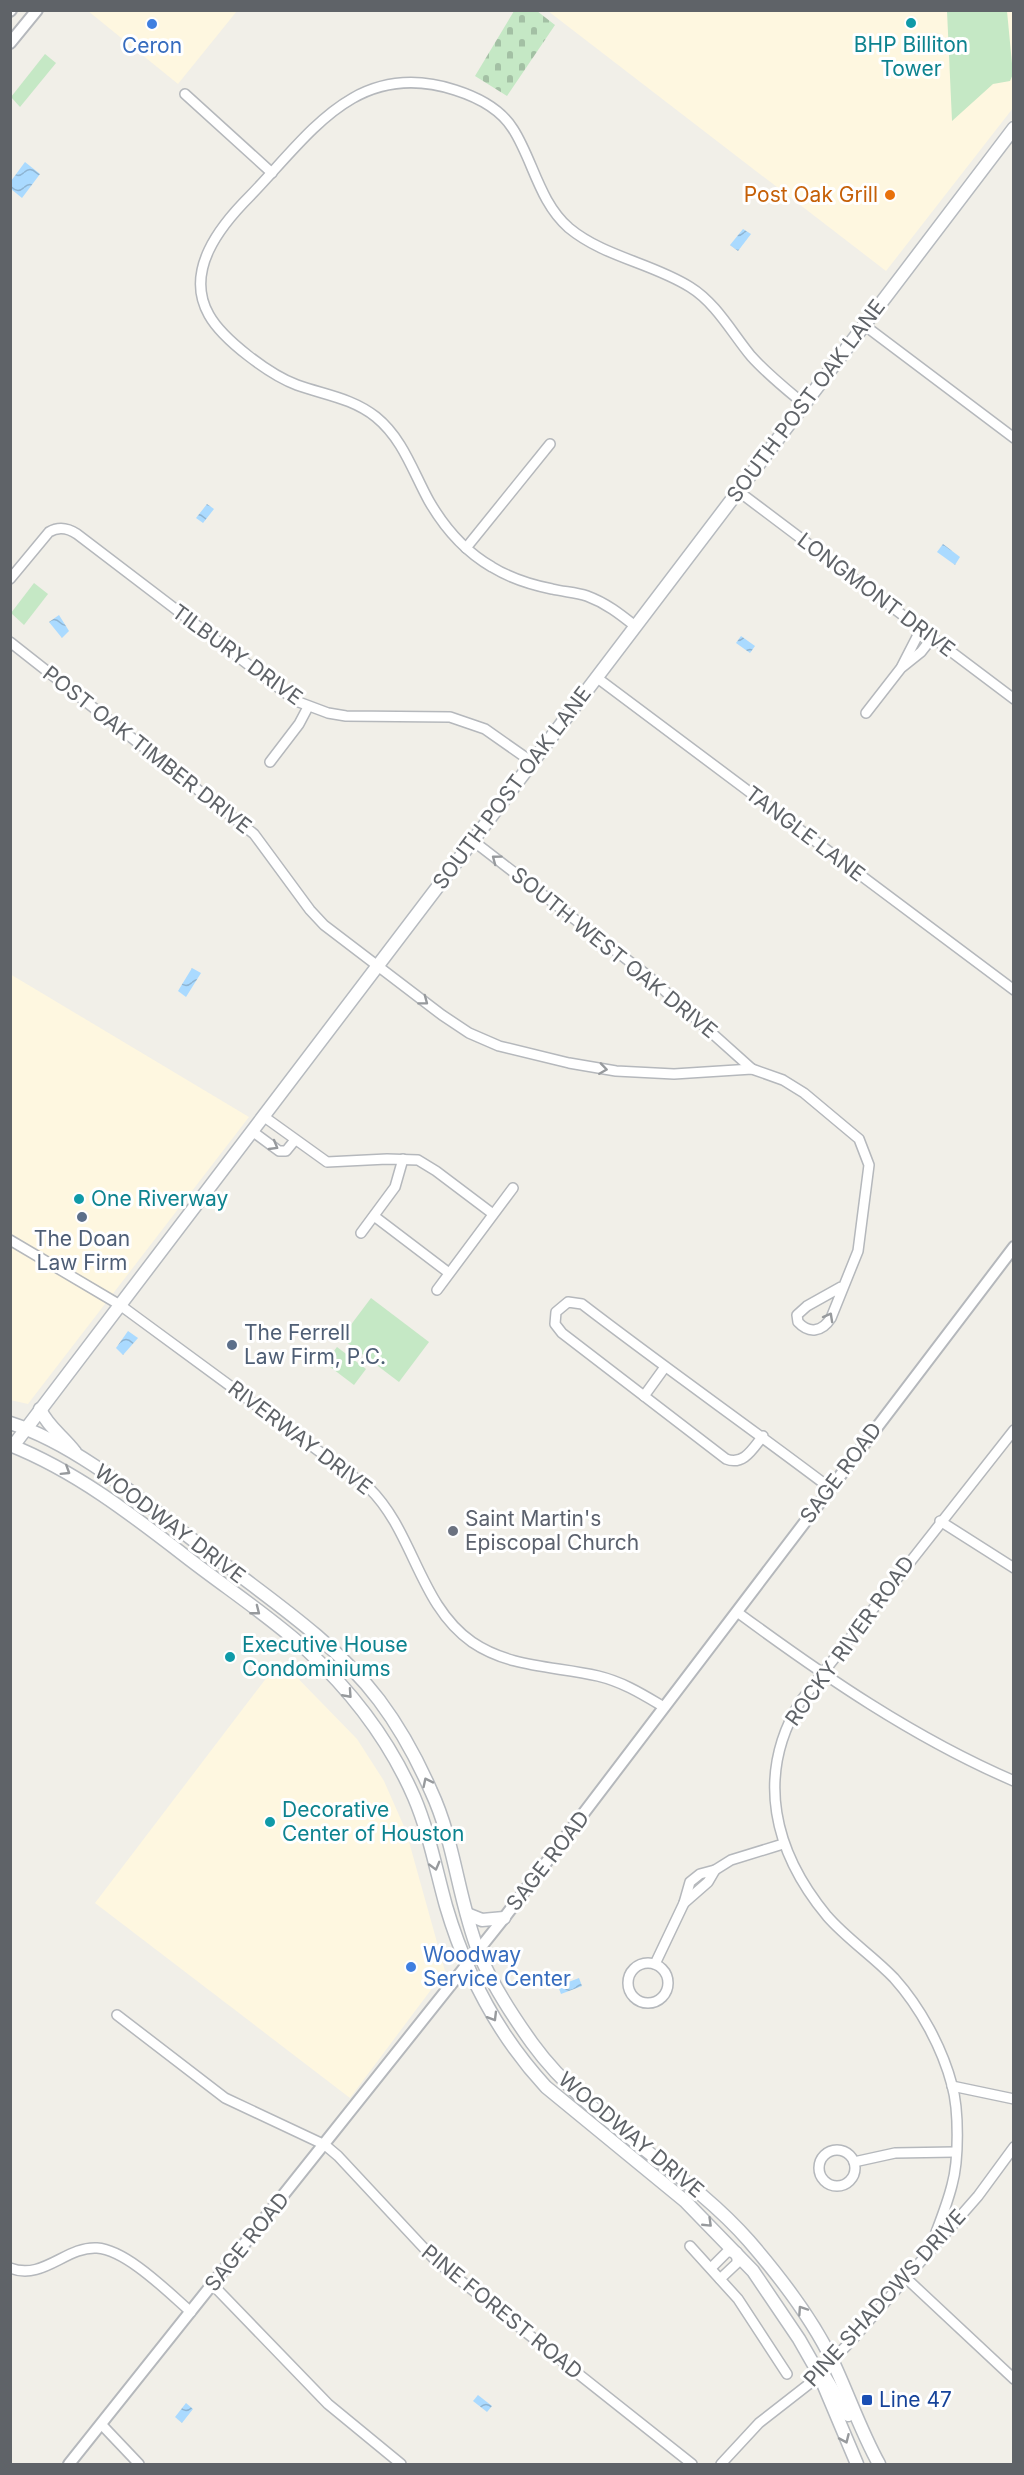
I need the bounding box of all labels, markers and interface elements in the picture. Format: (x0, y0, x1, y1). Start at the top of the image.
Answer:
marker: BHP Billiton Tower (904, 16, 918, 30)
marker: Ceron (145, 17, 159, 31)
place label: BHP Billiton Tower (854, 32, 968, 81)
place label: Ceron (122, 33, 182, 58)
place label: Post Oak Grill (744, 182, 878, 207)
marker: Post Oak Grill (883, 188, 897, 202)
street label: SOUTH POST OAK LANE (721, 294, 890, 507)
street label: LONGMONT DRIVE (793, 527, 960, 662)
street label: TILBURY DRIVE (167, 599, 307, 710)
street label: POST OAK TIMBER DRIVE (38, 660, 257, 839)
street label: SOUTH POST OAK LANE (427, 681, 596, 894)
street label: TANGLE LANE (741, 781, 870, 887)
one-way arrow (492, 855, 503, 866)
street label: SOUTH WEST OAK DRIVE (506, 862, 722, 1043)
one-way arrow (417, 994, 428, 1005)
one-way arrow (599, 1063, 608, 1075)
one-way arrow (268, 1139, 279, 1150)
place label: One Riverway (91, 1186, 229, 1211)
marker: One Riverway (72, 1192, 86, 1206)
marker: The Doan Law Firm (75, 1210, 89, 1224)
place label: The Doan Law Firm (34, 1226, 130, 1275)
one-way arrow (822, 1313, 833, 1323)
place label: The Ferrell Law Firm, P.C. (244, 1320, 386, 1369)
marker: The Ferrell Law Firm, P.C. (225, 1338, 239, 1352)
street label: RIVERWAY DRIVE (223, 1375, 377, 1500)
street label: SAGE ROAD (795, 1417, 887, 1528)
street label: WOODWAY DRIVE (90, 1459, 250, 1588)
one-way arrow (60, 1463, 70, 1475)
place label: Saint Martin's Episcopal Church (465, 1506, 639, 1555)
marker: Saint Martin's Episcopal Church (446, 1524, 460, 1538)
street label: ROCKY RIVER ROAD (780, 1551, 919, 1730)
one-way arrow (250, 1604, 261, 1615)
place label: Executive House Condominiums (242, 1632, 408, 1681)
marker: Executive House Condominiums (223, 1650, 237, 1664)
one-way arrow (341, 1688, 352, 1698)
one-way arrow (422, 1777, 434, 1788)
place label: Decorative Center of Houston (282, 1797, 464, 1846)
street label: SAGE ROAD (501, 1806, 594, 1916)
marker: Decorative Center of Houston (263, 1815, 277, 1829)
one-way arrow (428, 1861, 441, 1871)
place label: Woodway Service Center (423, 1942, 571, 1991)
marker: Woodway Service Center (404, 1960, 418, 1974)
one-way arrow (485, 2011, 497, 2021)
street label: WOODWAY DRIVE (554, 2067, 709, 2203)
street label: SAGE ROAD (199, 2187, 294, 2296)
street label: PINE SHADOWS DRIVE (798, 2204, 971, 2391)
one-way arrow (702, 2216, 712, 2227)
street label: PINE FOREST ROAD (417, 2239, 588, 2384)
one-way arrow (799, 2306, 810, 2317)
place label: Line 47 (879, 2387, 952, 2412)
marker: Line 47 (860, 2393, 874, 2407)
one-way arrow (838, 2433, 850, 2444)

